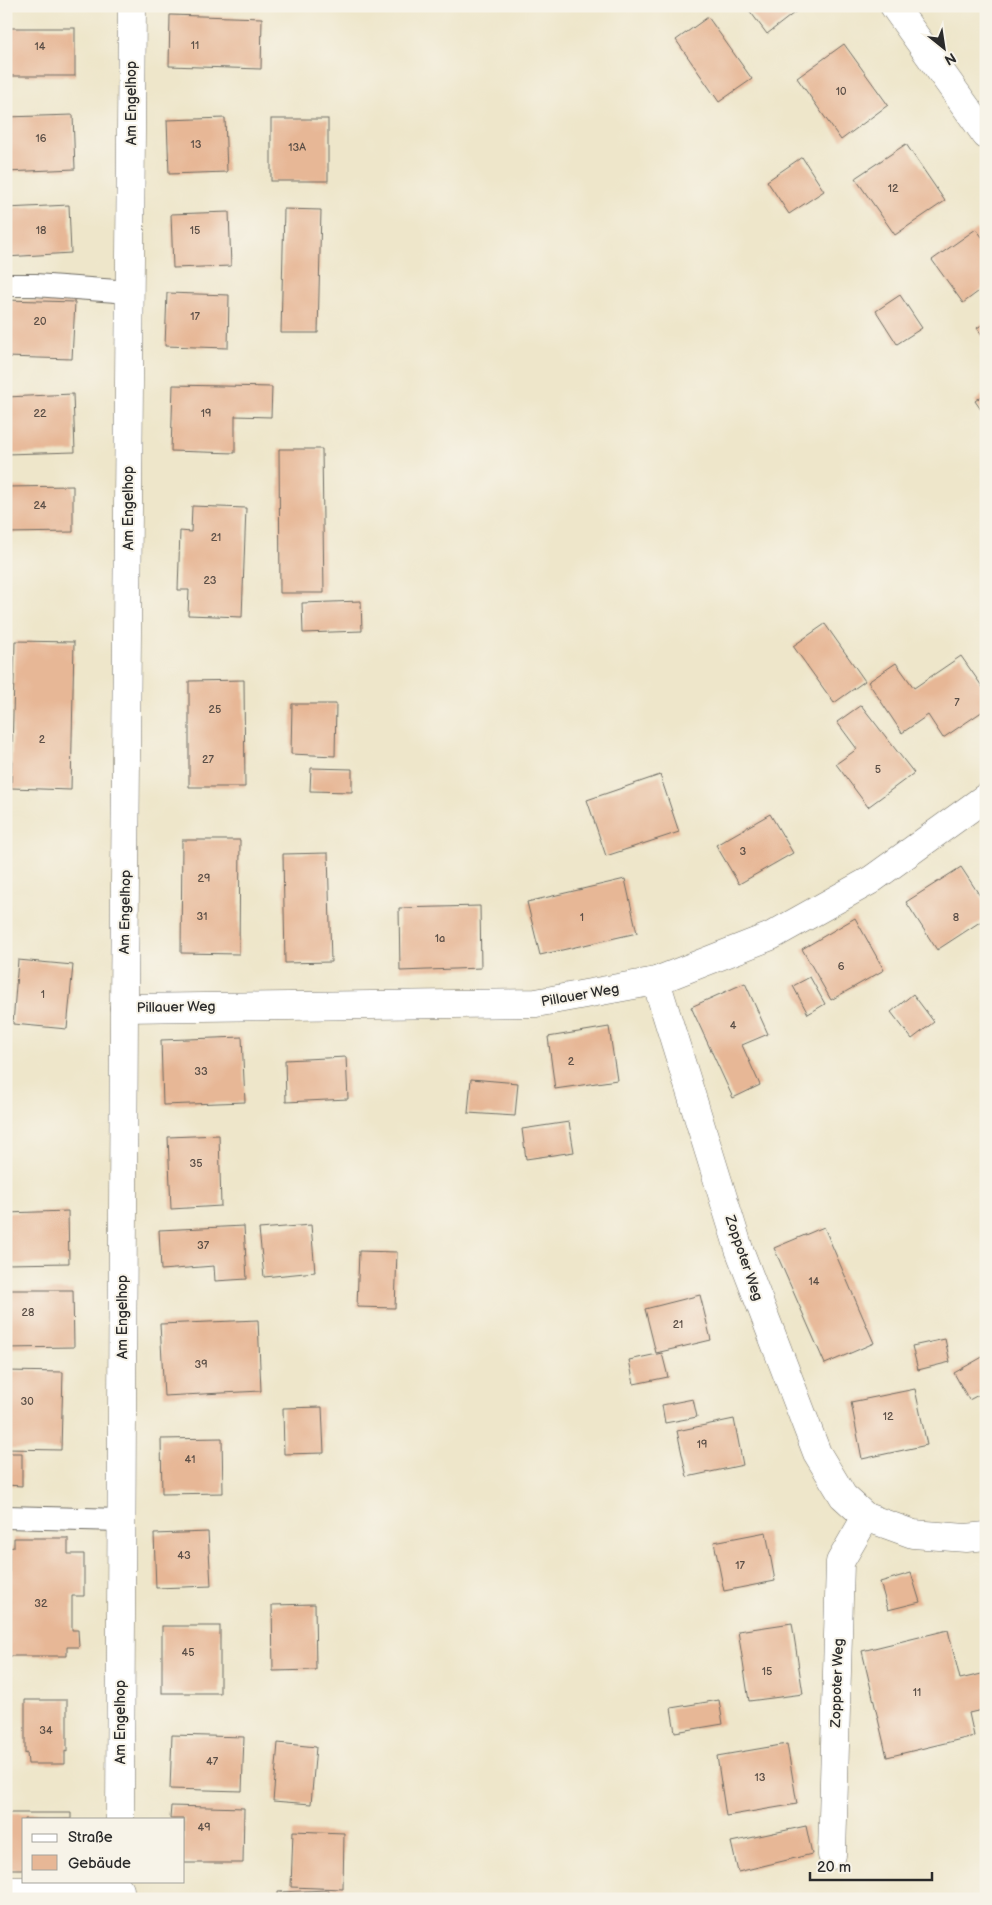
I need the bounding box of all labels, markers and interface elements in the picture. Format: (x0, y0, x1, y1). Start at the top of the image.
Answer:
north arrow (920, 22, 970, 72)
house number: 11 (191, 39, 199, 52)
house number: 14 (35, 40, 46, 53)
text: N (941, 49, 959, 69)
street label: Am Engelhop (123, 61, 140, 145)
house number: 10 (836, 85, 847, 98)
house number: 16 (36, 132, 47, 145)
house number: 13 (190, 138, 202, 151)
house number: 13A (288, 141, 306, 154)
house number: 12 (888, 182, 899, 195)
house number: 18 (36, 224, 46, 237)
house number: 15 (190, 224, 200, 237)
house number: 17 (190, 310, 200, 323)
house number: 20 (34, 315, 47, 328)
house number: 22 (34, 407, 47, 420)
house number: 19 (201, 407, 211, 420)
street label: Am Engelhop (120, 466, 137, 550)
house number: 24 (33, 499, 47, 512)
house number: 21 (211, 531, 221, 544)
house number: 23 (203, 574, 217, 587)
house number: 7 (954, 696, 960, 709)
house number: 25 (209, 703, 221, 716)
house number: 2 (39, 733, 46, 746)
house number: 27 (202, 753, 215, 766)
house number: 5 (875, 763, 881, 776)
house number: 3 (740, 845, 747, 858)
street label: Am Engelhop (116, 870, 134, 954)
house number: 29 (198, 872, 210, 885)
house number: 31 (196, 910, 208, 923)
house number: 1 (580, 911, 584, 924)
house number: 8 (953, 911, 959, 924)
house number: 1a (435, 932, 445, 945)
house number: 6 (838, 960, 845, 973)
street label: Pillauer Weg (540, 980, 620, 1010)
house number: 1 (41, 988, 45, 1001)
street label: Pillauer Weg (136, 998, 216, 1016)
house number: 4 (730, 1019, 737, 1032)
house number: 2 (568, 1055, 575, 1068)
house number: 33 (194, 1065, 208, 1078)
house number: 35 (189, 1157, 203, 1170)
street label: Zoppoter Weg (721, 1212, 767, 1303)
house number: 37 (197, 1239, 210, 1252)
street label: Am Engelhop (114, 1275, 131, 1359)
house number: 14 (809, 1275, 820, 1288)
house number: 28 (22, 1306, 34, 1319)
house number: 21 (673, 1318, 683, 1331)
house number: 39 (194, 1358, 208, 1371)
house number: 30 (20, 1395, 34, 1408)
house number: 12 (883, 1410, 894, 1423)
house number: 19 (697, 1438, 707, 1451)
house number: 41 (185, 1453, 195, 1466)
house number: 43 (177, 1549, 191, 1562)
house number: 17 (735, 1559, 745, 1572)
house number: 32 (34, 1597, 48, 1610)
street label: Zoppoter Weg (827, 1638, 847, 1729)
house number: 45 (181, 1646, 195, 1659)
house number: 15 (762, 1665, 772, 1678)
street label: Am Engelhop (112, 1680, 129, 1764)
house number: 11 (913, 1686, 921, 1699)
house number: 34 (39, 1724, 53, 1737)
house number: 47 (206, 1755, 219, 1768)
house number: 13 (754, 1771, 766, 1784)
legend (22, 1818, 185, 1882)
house number: 49 (197, 1821, 211, 1834)
text: Straße (68, 1828, 113, 1847)
scale bar (810, 1850, 932, 1882)
text: Gebäude (68, 1854, 131, 1873)
text: 20 m (817, 1858, 851, 1877)

